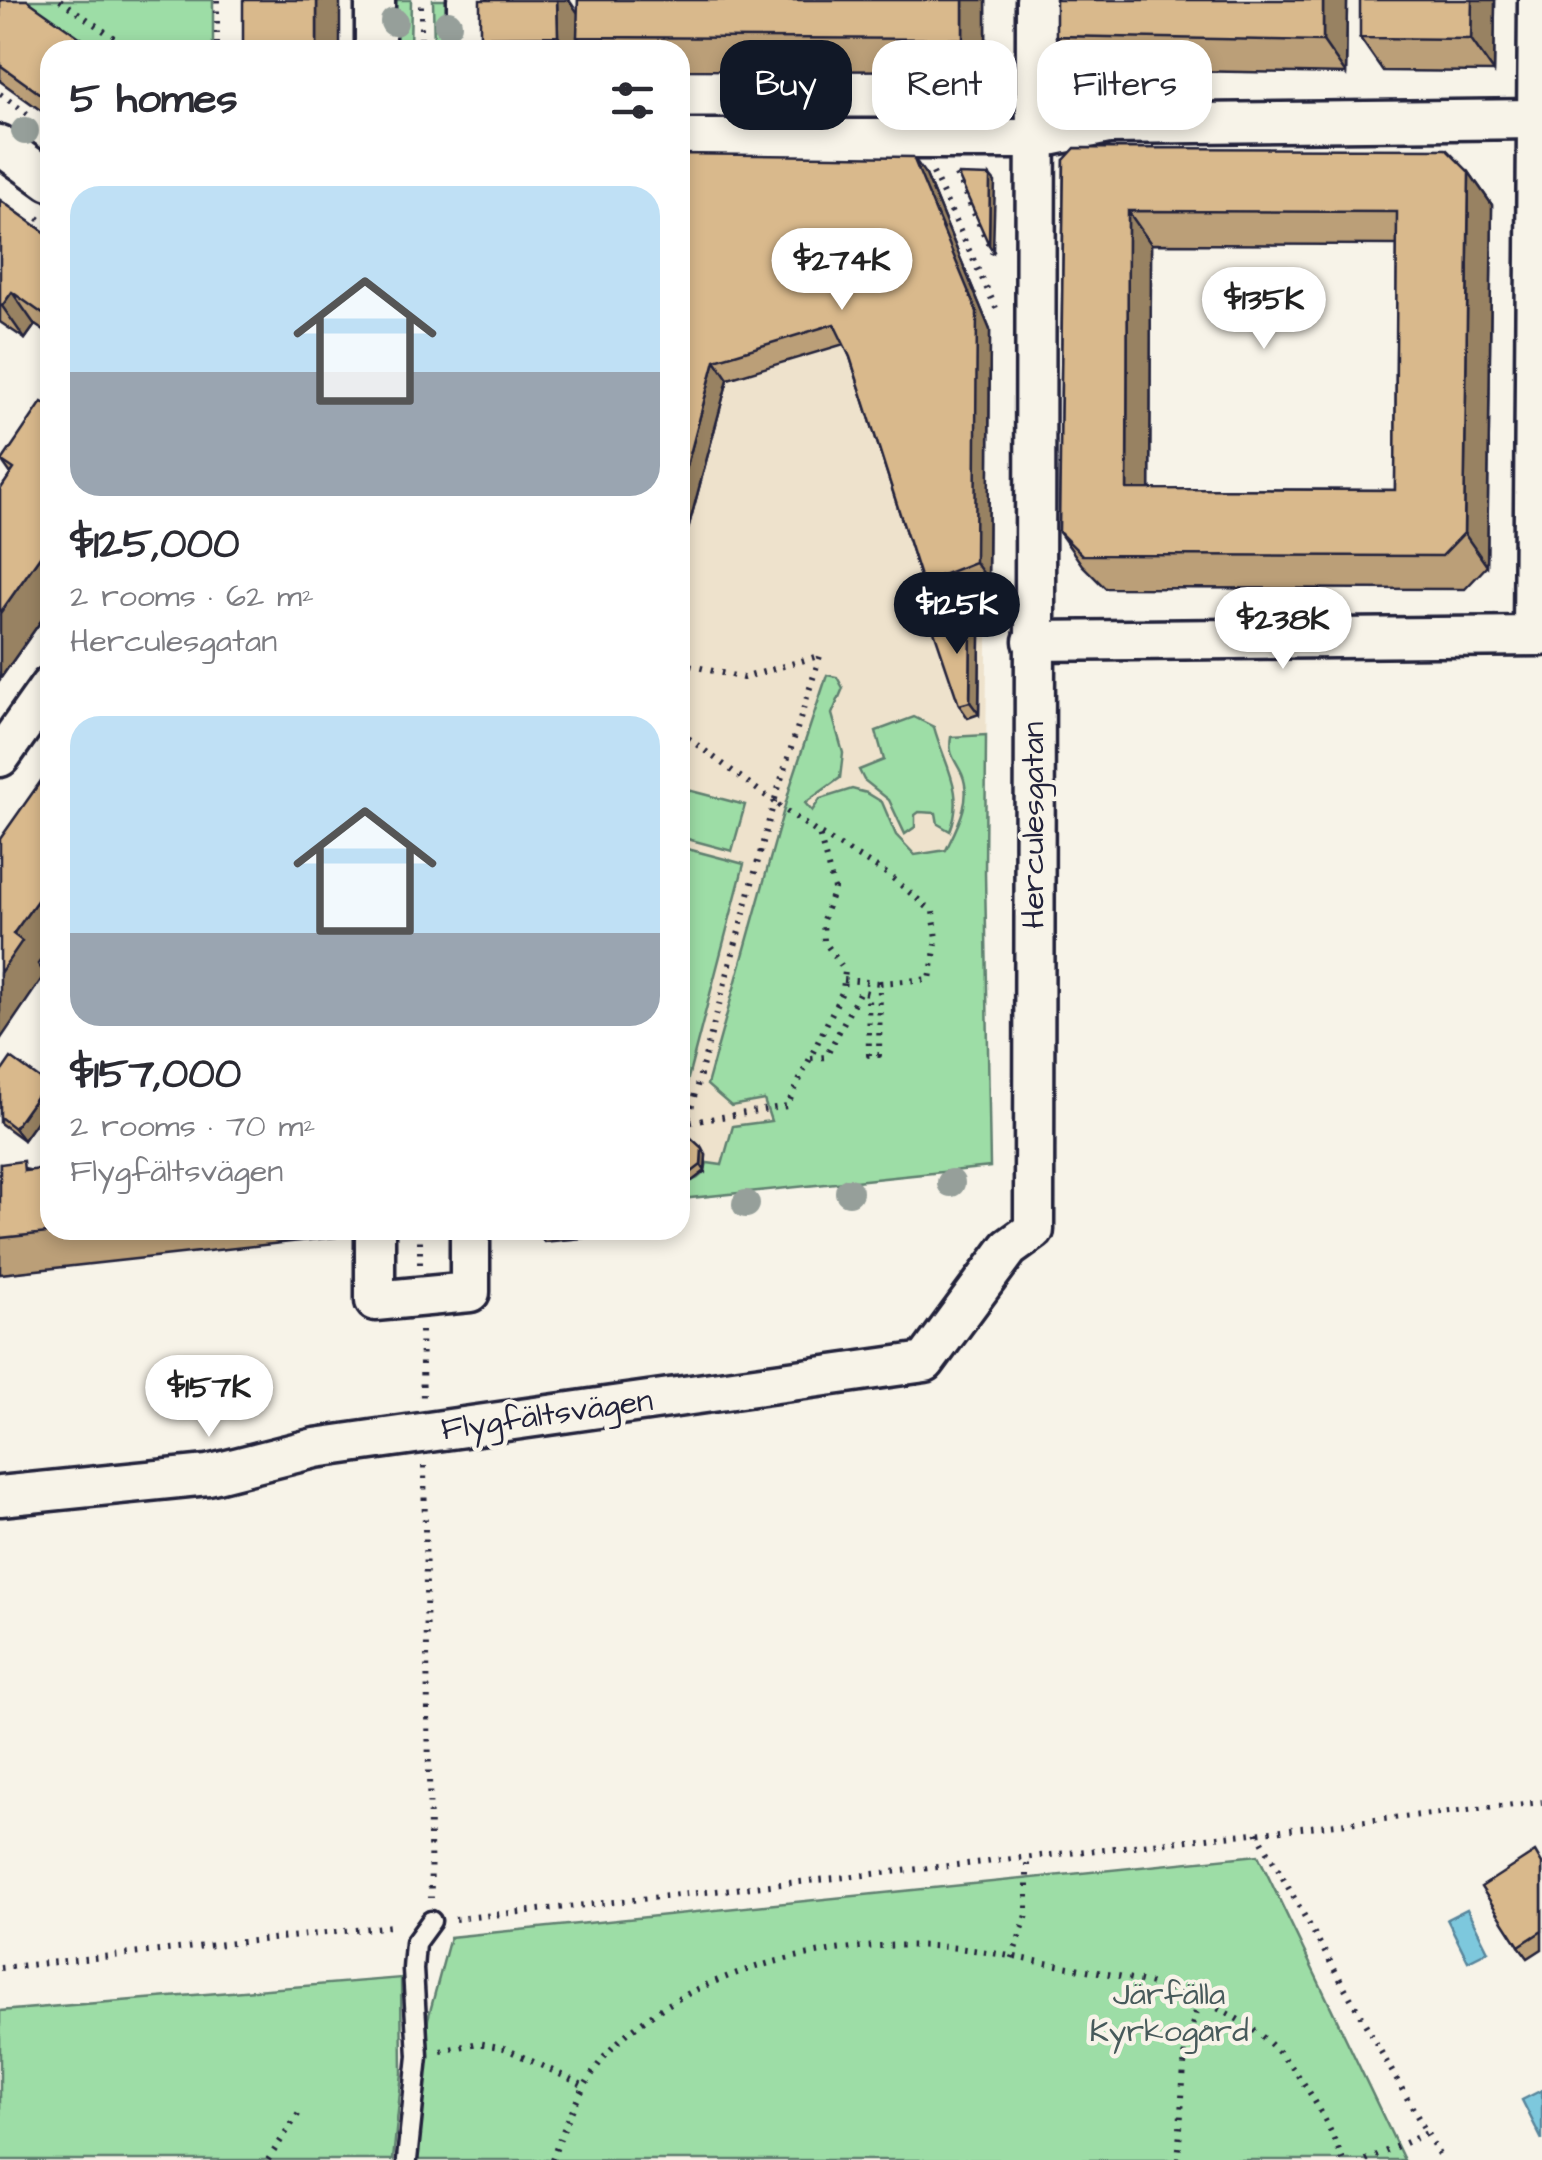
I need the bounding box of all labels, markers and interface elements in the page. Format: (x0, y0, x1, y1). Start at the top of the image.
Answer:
chip: Buy (720, 40, 852, 130)
chip: Rent (872, 40, 1017, 130)
chip: Filters (1037, 40, 1212, 130)
text: 5 homes (70, 71, 237, 129)
icon: filters (605, 73, 660, 128)
pin: $274K (772, 228, 912, 313)
text: $274K (794, 238, 890, 283)
icon: home (275, 251, 455, 431)
pin: $135K (1194, 267, 1334, 352)
text: $135K (1224, 277, 1304, 322)
text: $125,000 (70, 516, 239, 574)
pin: $125K (887, 572, 1027, 657)
text: 2 rooms · 62 m² (70, 574, 314, 619)
text: $125K (916, 582, 998, 627)
pin: $238K (1213, 587, 1353, 672)
text: $238K (1237, 597, 1329, 642)
text: Herculesgatan (70, 619, 277, 664)
street label: Herculesgatan (1011, 721, 1056, 929)
icon: home (275, 781, 455, 961)
text: $157,000 (70, 1046, 241, 1104)
text: 2 rooms · 70 m² (70, 1104, 315, 1149)
text: Flygfältsvägen (70, 1149, 283, 1194)
pin: $157K (139, 1355, 279, 1440)
text: $157K (167, 1365, 251, 1410)
street label: Flygfältsvägen (438, 1378, 656, 1452)
park label: Järfälla Kyrkogård (1089, 1972, 1249, 2054)

